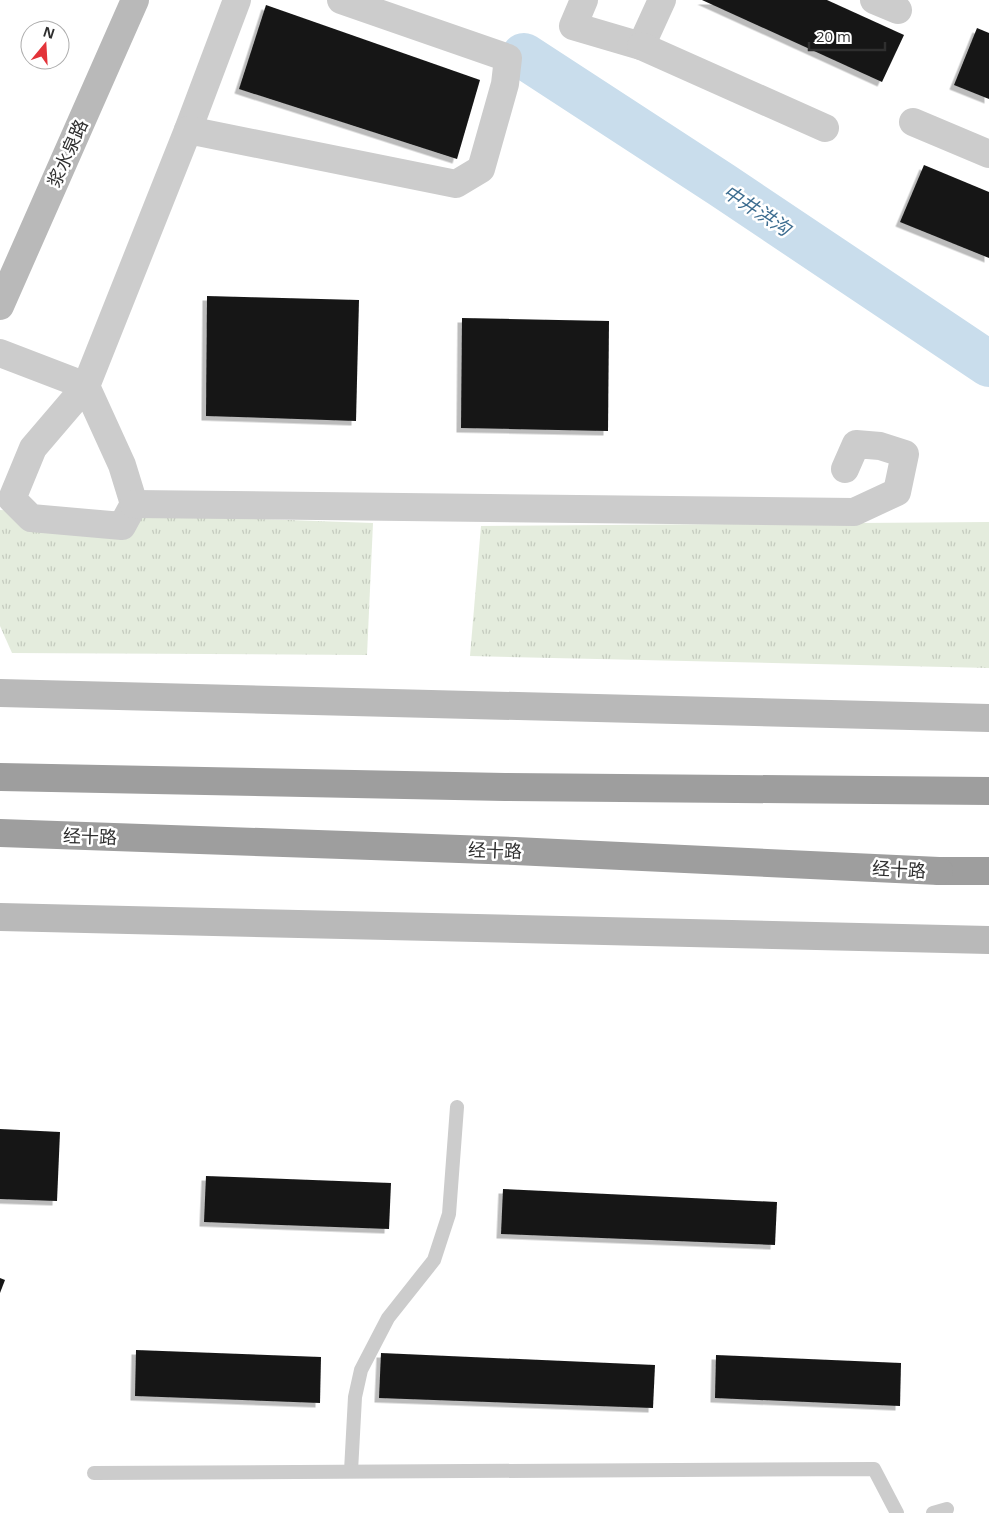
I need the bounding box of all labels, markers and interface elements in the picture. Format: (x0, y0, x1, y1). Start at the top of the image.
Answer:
north arrow (20, 20, 70, 70)
scale bar (809, 20, 885, 52)
text: N (41, 21, 58, 43)
text: 20 m (816, 26, 851, 46)
street label: 浆水泉路 (41, 115, 93, 191)
water label: 中井洪沟 (718, 178, 798, 243)
street label: 经十路 (63, 823, 117, 849)
street label: 经十路 (468, 837, 522, 863)
street label: 经十路 (871, 856, 927, 882)

